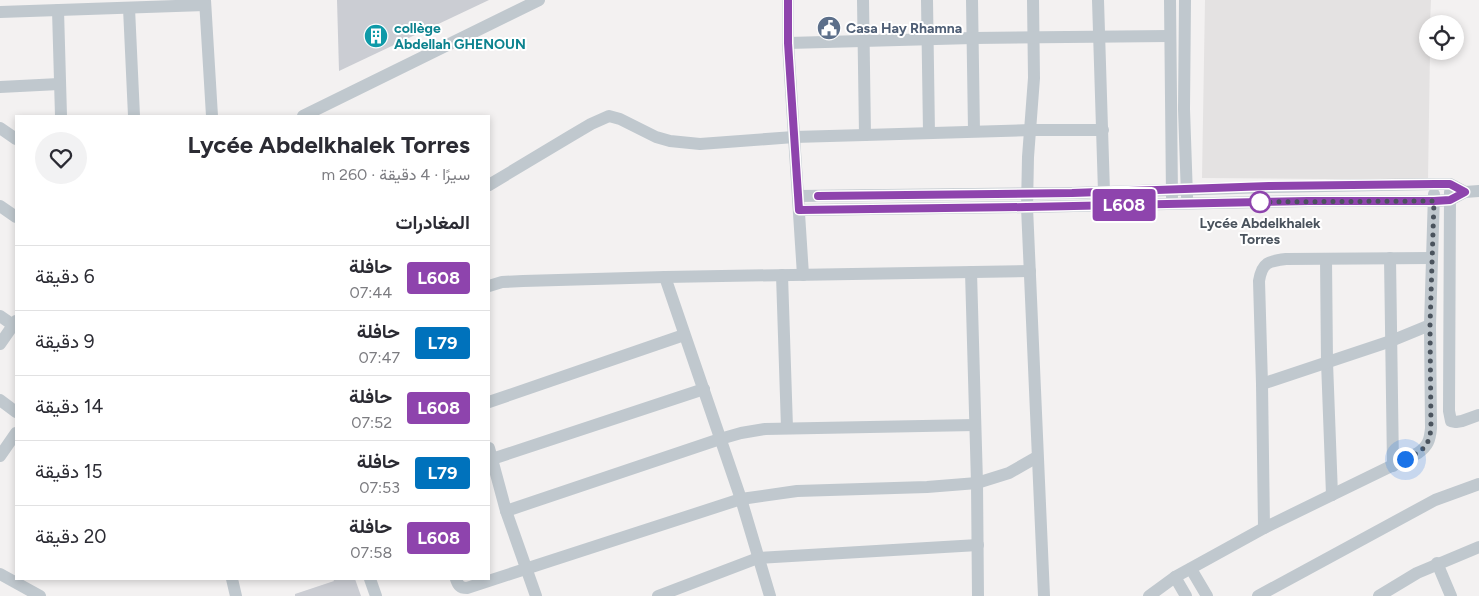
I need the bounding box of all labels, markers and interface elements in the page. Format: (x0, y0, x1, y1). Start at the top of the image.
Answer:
public building icon: Casa Hay Rhamna (816, 15, 842, 41)
map controls (1419, 15, 1464, 60)
button: locate (1419, 15, 1464, 60)
place label: collège Abdellah GHENOUN (394, 20, 526, 53)
place label: Casa Hay Rhamna (846, 20, 962, 37)
building icon: collège Abdellah GHENOUN (363, 23, 389, 49)
text: Lycée Abdelkhalek Torres (187, 130, 470, 159)
button: heart (35, 132, 87, 184)
text: سيرًا · 4 دقيقة · 260 m (322, 165, 470, 184)
line badge: L608 (1089, 189, 1159, 221)
marker: Lycée Abdelkhalek Torres (1249, 191, 1271, 213)
text: L608 (1103, 194, 1145, 216)
text: المغادرات (395, 211, 470, 234)
place label: Lycée Abdelkhalek Torres (1199, 215, 1321, 248)
text: حافلة (349, 255, 392, 278)
text: 6 دقيقة (35, 265, 94, 288)
text: L608 (417, 267, 460, 289)
text: 07:44 (349, 283, 392, 302)
text: حافلة (357, 320, 400, 343)
text: 9 دقيقة (35, 330, 94, 353)
text: L79 (427, 332, 458, 354)
text: 07:47 (359, 348, 400, 367)
text: حافلة (349, 385, 392, 408)
text: 14 دقيقة (35, 395, 103, 418)
text: L608 (417, 397, 460, 419)
text: 07:52 (351, 413, 392, 432)
your location (1393, 447, 1418, 472)
text: حافلة (357, 450, 400, 473)
text: 15 دقيقة (35, 460, 102, 483)
text: L79 (427, 462, 458, 484)
text: 07:53 (359, 478, 400, 497)
text: حافلة (349, 515, 392, 538)
text: 20 دقيقة (35, 525, 106, 548)
text: L608 (417, 527, 460, 549)
text: 07:58 (350, 543, 392, 562)

